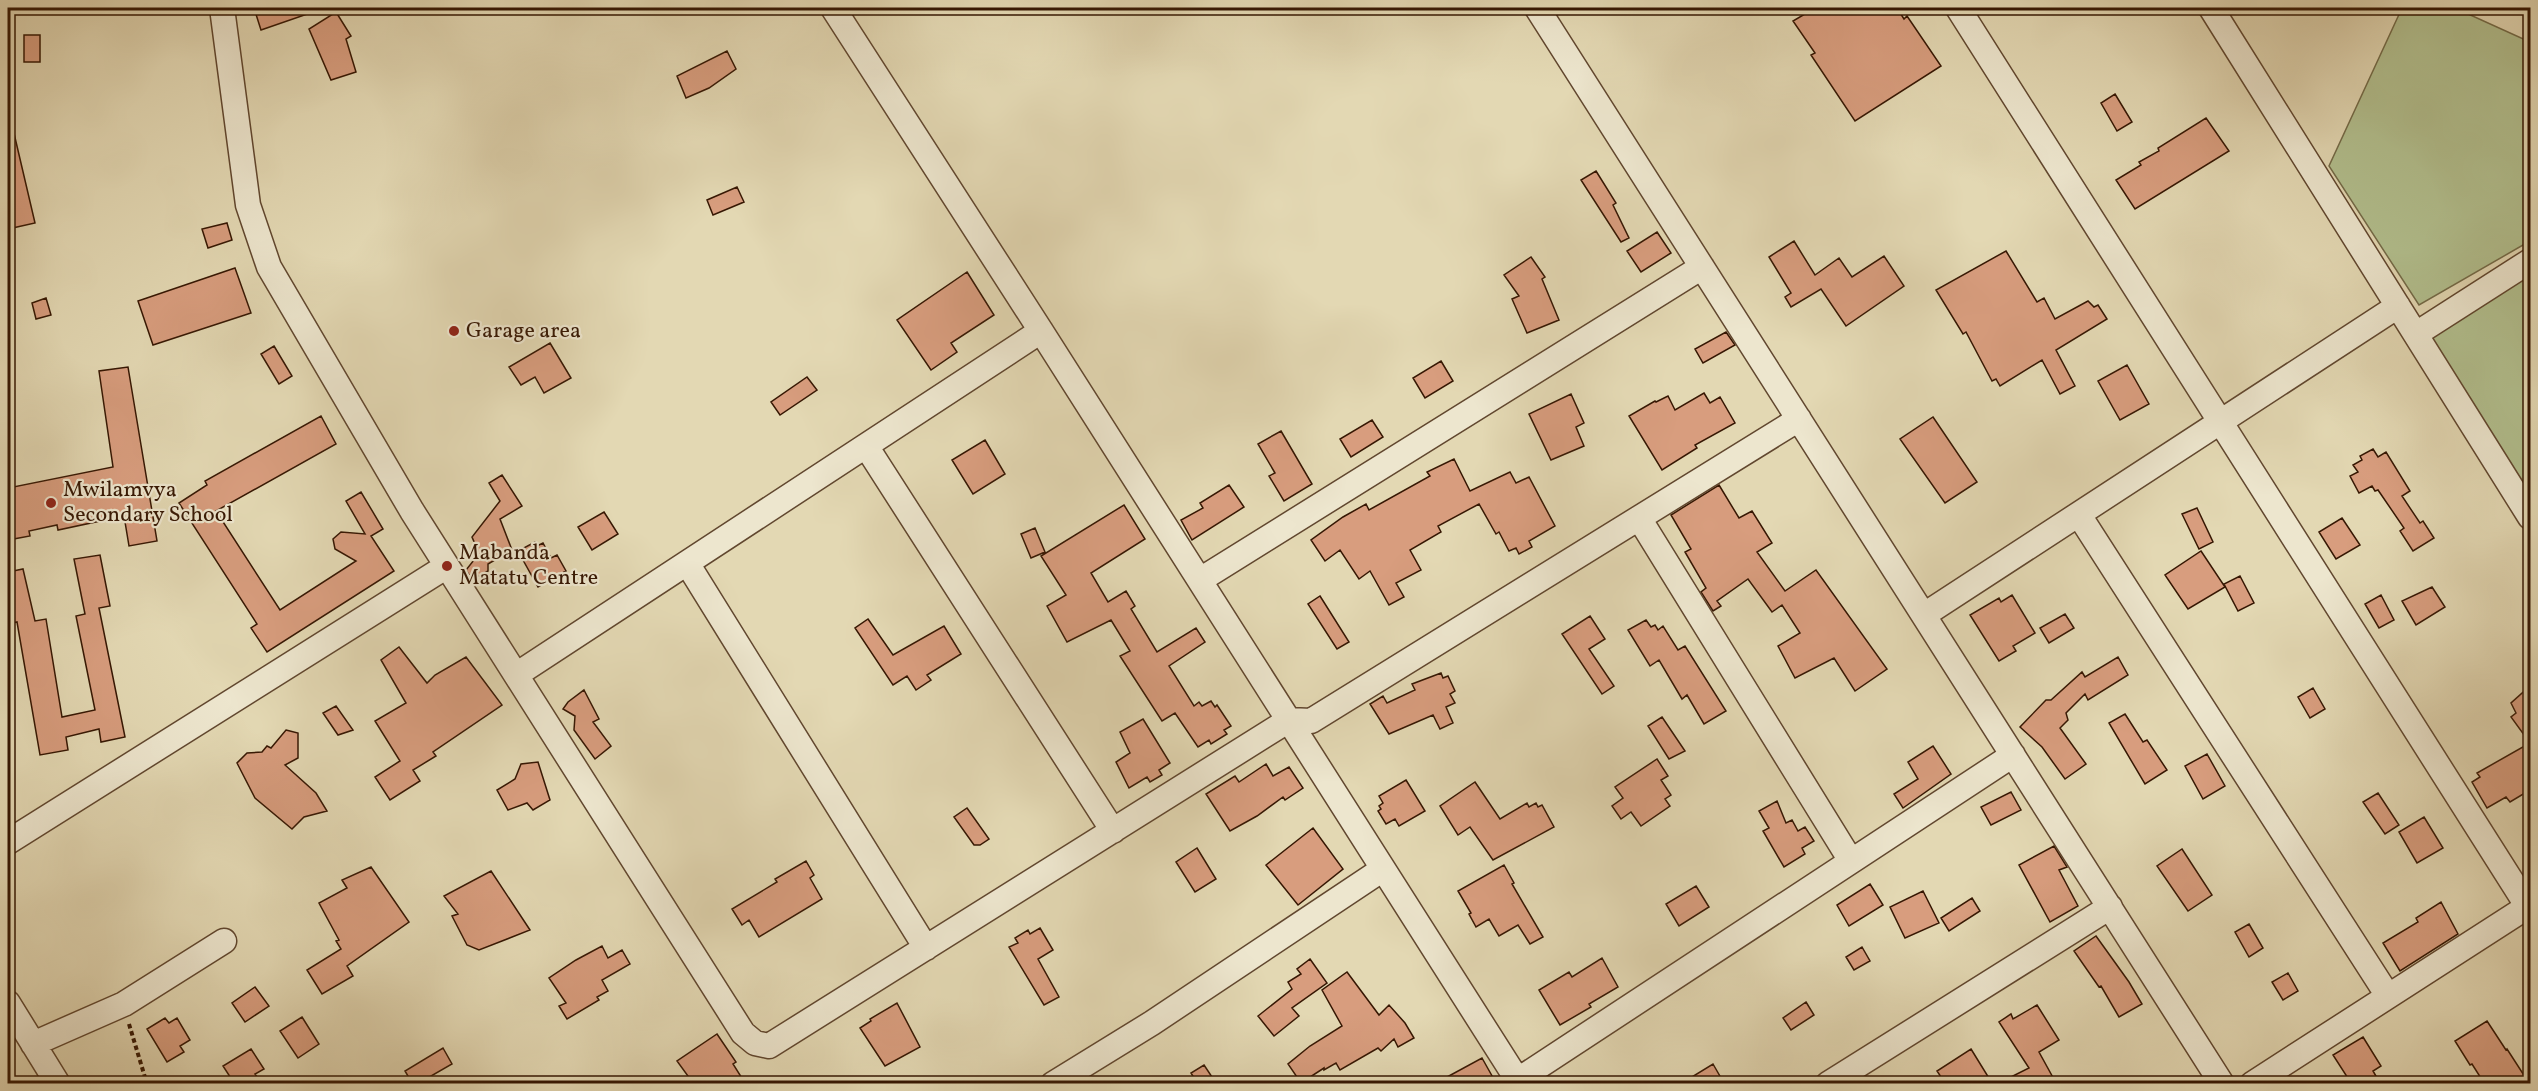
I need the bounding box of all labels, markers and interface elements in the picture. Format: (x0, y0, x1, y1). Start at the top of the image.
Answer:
place label: Garage area (466, 316, 581, 347)
marker: Garage area (447, 324, 461, 338)
place label: Mwilamvya Secondary School (63, 475, 233, 531)
marker: Mwilamvya Secondary School (44, 496, 58, 510)
place label: Mabanda Matatu Centre (459, 538, 598, 594)
marker: Mabanda Matatu Centre (440, 559, 454, 573)

